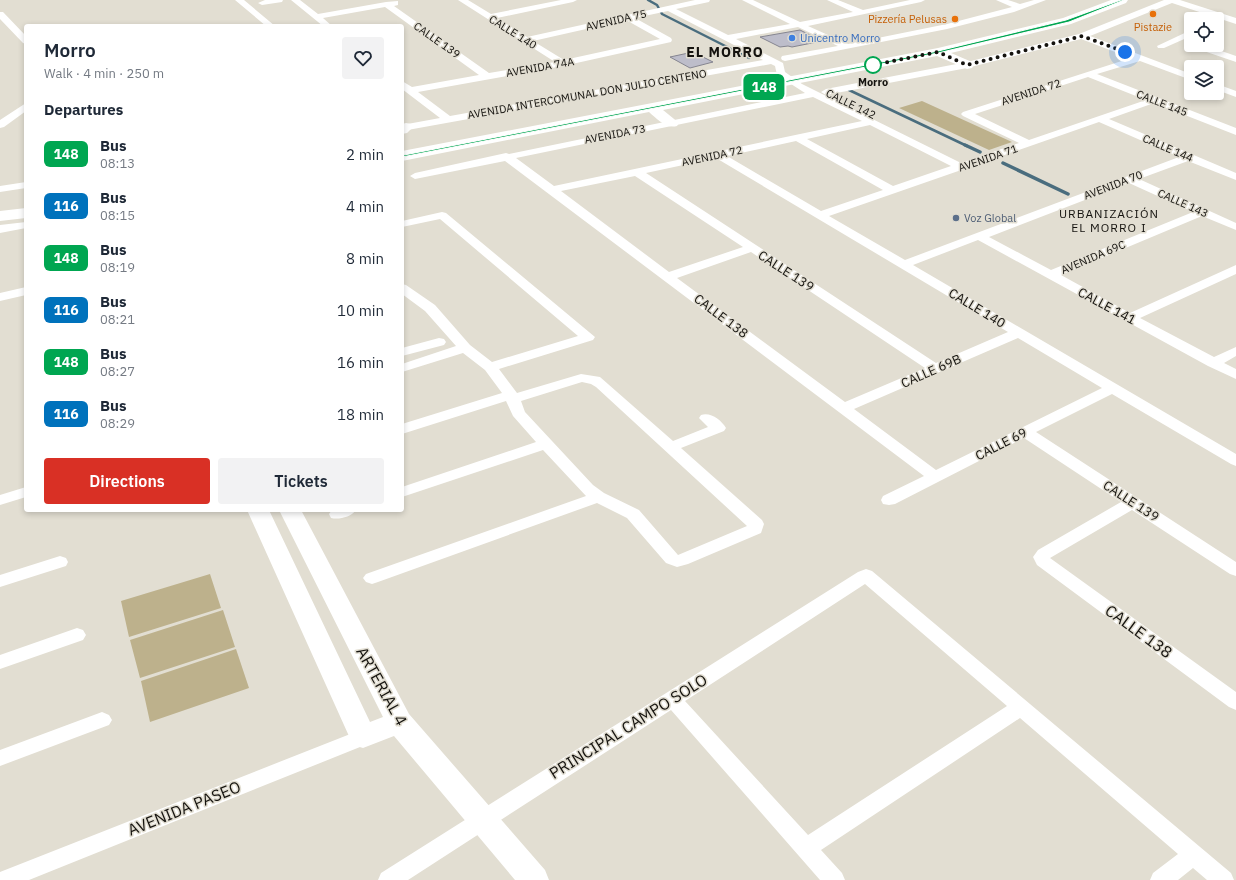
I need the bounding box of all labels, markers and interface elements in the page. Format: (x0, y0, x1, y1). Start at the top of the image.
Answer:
street label: AVENIDA 75 (584, 6, 648, 34)
marker: Pistazie (1148, 9, 1158, 19)
street label: CALLE 140 (487, 12, 539, 52)
place label: Pizzería Pelusas (868, 12, 947, 26)
map controls (1184, 12, 1224, 100)
button: locate (1184, 12, 1224, 52)
marker: Pizzería Pelusas (950, 14, 960, 24)
street label: CALLE 139 (411, 19, 463, 61)
place label: Pistazie (1134, 20, 1172, 34)
place label: Unicentro Morro (800, 31, 880, 45)
marker: Unicentro Morro (787, 33, 797, 43)
button: heart (342, 37, 384, 79)
text: Morro (44, 38, 96, 62)
your location (1115, 42, 1135, 62)
district label: EL MORRO (686, 43, 764, 61)
street label: AVENIDA 74A (505, 54, 575, 80)
marker: Morro (864, 56, 882, 74)
button: layers (1184, 60, 1224, 100)
text: Walk · 4 min · 250 m (44, 65, 164, 82)
street label: AVENIDA INTERCOMUNAL DON JULIO CENTENO (466, 66, 708, 122)
line badge: 148 (741, 74, 787, 100)
place label: Morro (858, 75, 888, 89)
street label: AVENIDA 72 (999, 76, 1063, 108)
text: 148 (751, 78, 777, 96)
street label: CALLE 142 (824, 86, 878, 122)
street label: CALLE 145 (1134, 87, 1190, 119)
text: Departures (44, 100, 123, 119)
street label: AVENIDA 73 (583, 121, 647, 147)
street label: CALLE 144 (1141, 131, 1196, 165)
text: Bus (100, 136, 127, 155)
street label: AVENIDA 71 (956, 141, 1020, 175)
street label: AVENIDA 72 (680, 143, 744, 169)
text: 148 (53, 145, 79, 163)
text: 2 min (346, 145, 384, 164)
text: 08:13 (100, 155, 135, 172)
street label: AVENIDA 70 (1082, 167, 1144, 203)
street label: CALLE 143 (1156, 186, 1210, 220)
text: Bus (100, 188, 127, 207)
text: 116 (53, 197, 79, 215)
text: 4 min (346, 197, 384, 216)
district label: URBANIZACIÓN EL MORRO I (1059, 206, 1159, 235)
text: 08:15 (100, 207, 135, 224)
place label: Voz Global (964, 211, 1016, 225)
marker: Voz Global (951, 213, 961, 223)
street label: AVENIDA 69C (1059, 237, 1128, 277)
text: Bus (100, 240, 127, 259)
street label: CALLE 139 (755, 247, 817, 295)
text: 148 (53, 249, 79, 267)
text: 8 min (346, 249, 384, 268)
text: 08:19 (100, 259, 135, 276)
street label: CALLE 140 (945, 284, 1009, 332)
street label: CALLE 141 (1075, 284, 1139, 328)
street label: CALLE 138 (691, 290, 752, 342)
text: Bus (100, 292, 127, 311)
text: 116 (53, 301, 79, 319)
text: 10 min (337, 301, 384, 320)
text: 08:21 (100, 311, 135, 328)
text: Bus (100, 344, 127, 363)
street label: CALLE 69B (898, 350, 964, 392)
text: 148 (53, 353, 79, 371)
text: 16 min (337, 353, 384, 372)
text: 08:27 (100, 363, 135, 380)
text: Bus (100, 396, 127, 415)
text: 116 (53, 405, 79, 423)
text: 18 min (337, 405, 384, 424)
text: 08:29 (100, 415, 135, 432)
street label: CALLE 69 (972, 424, 1030, 464)
button: Directions (44, 458, 210, 504)
button: Tickets (218, 458, 384, 504)
street label: CALLE 139 (1100, 477, 1162, 525)
street label: CALLE 138 (1102, 600, 1176, 662)
street label: ARTERIAL 4 (352, 643, 412, 729)
street label: PRINCIPAL CAMPO SOLO (545, 669, 711, 783)
street label: AVENIDA PASEO (125, 776, 243, 840)

